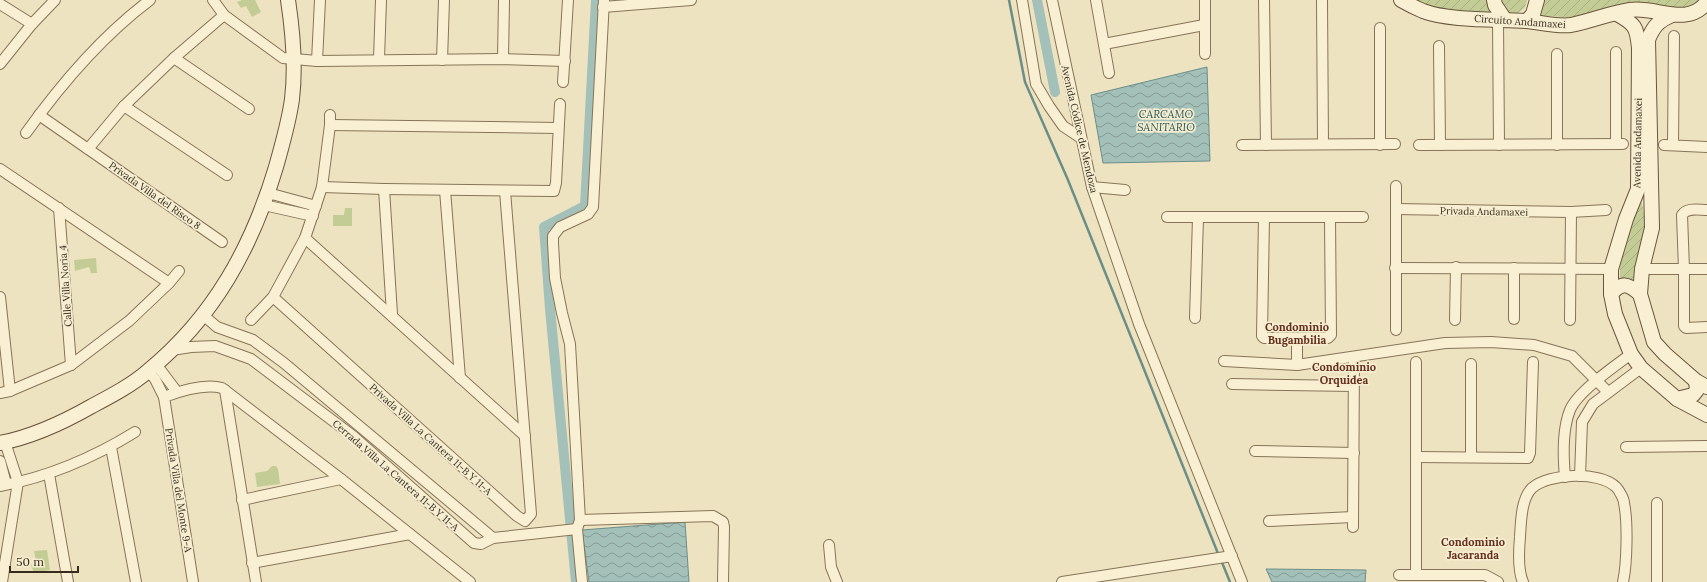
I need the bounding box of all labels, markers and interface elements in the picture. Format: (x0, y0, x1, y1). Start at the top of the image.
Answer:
street label: Circuito Andamaxei (1474, 12, 1566, 31)
street label: Avenida Códice de Mendoza (1058, 63, 1101, 194)
street label: Avenida Andamaxei (1630, 98, 1645, 189)
water label: CARCAMO SANITARIO (1137, 107, 1195, 134)
street label: Privada Villa del Risco 8 (106, 159, 204, 232)
street label: Privada Andamaxei (1440, 204, 1528, 219)
street label: Calle Villa Noria 4 (56, 244, 75, 327)
district label: Condominio Bugambilia (1265, 320, 1329, 347)
district label: Condominio Orquidea (1312, 360, 1376, 387)
street label: Privada Villa La Cantera 11-B Y 11-A (367, 381, 495, 498)
street label: Cerrada Villa La Cantera 11-B Y 11-A (330, 417, 462, 534)
street label: Privada Villa del Monte 9-A (162, 427, 195, 554)
district label: Condominio Jacaranda (1441, 535, 1505, 562)
scale bar (10, 548, 78, 574)
text: 50 m (16, 554, 44, 569)

